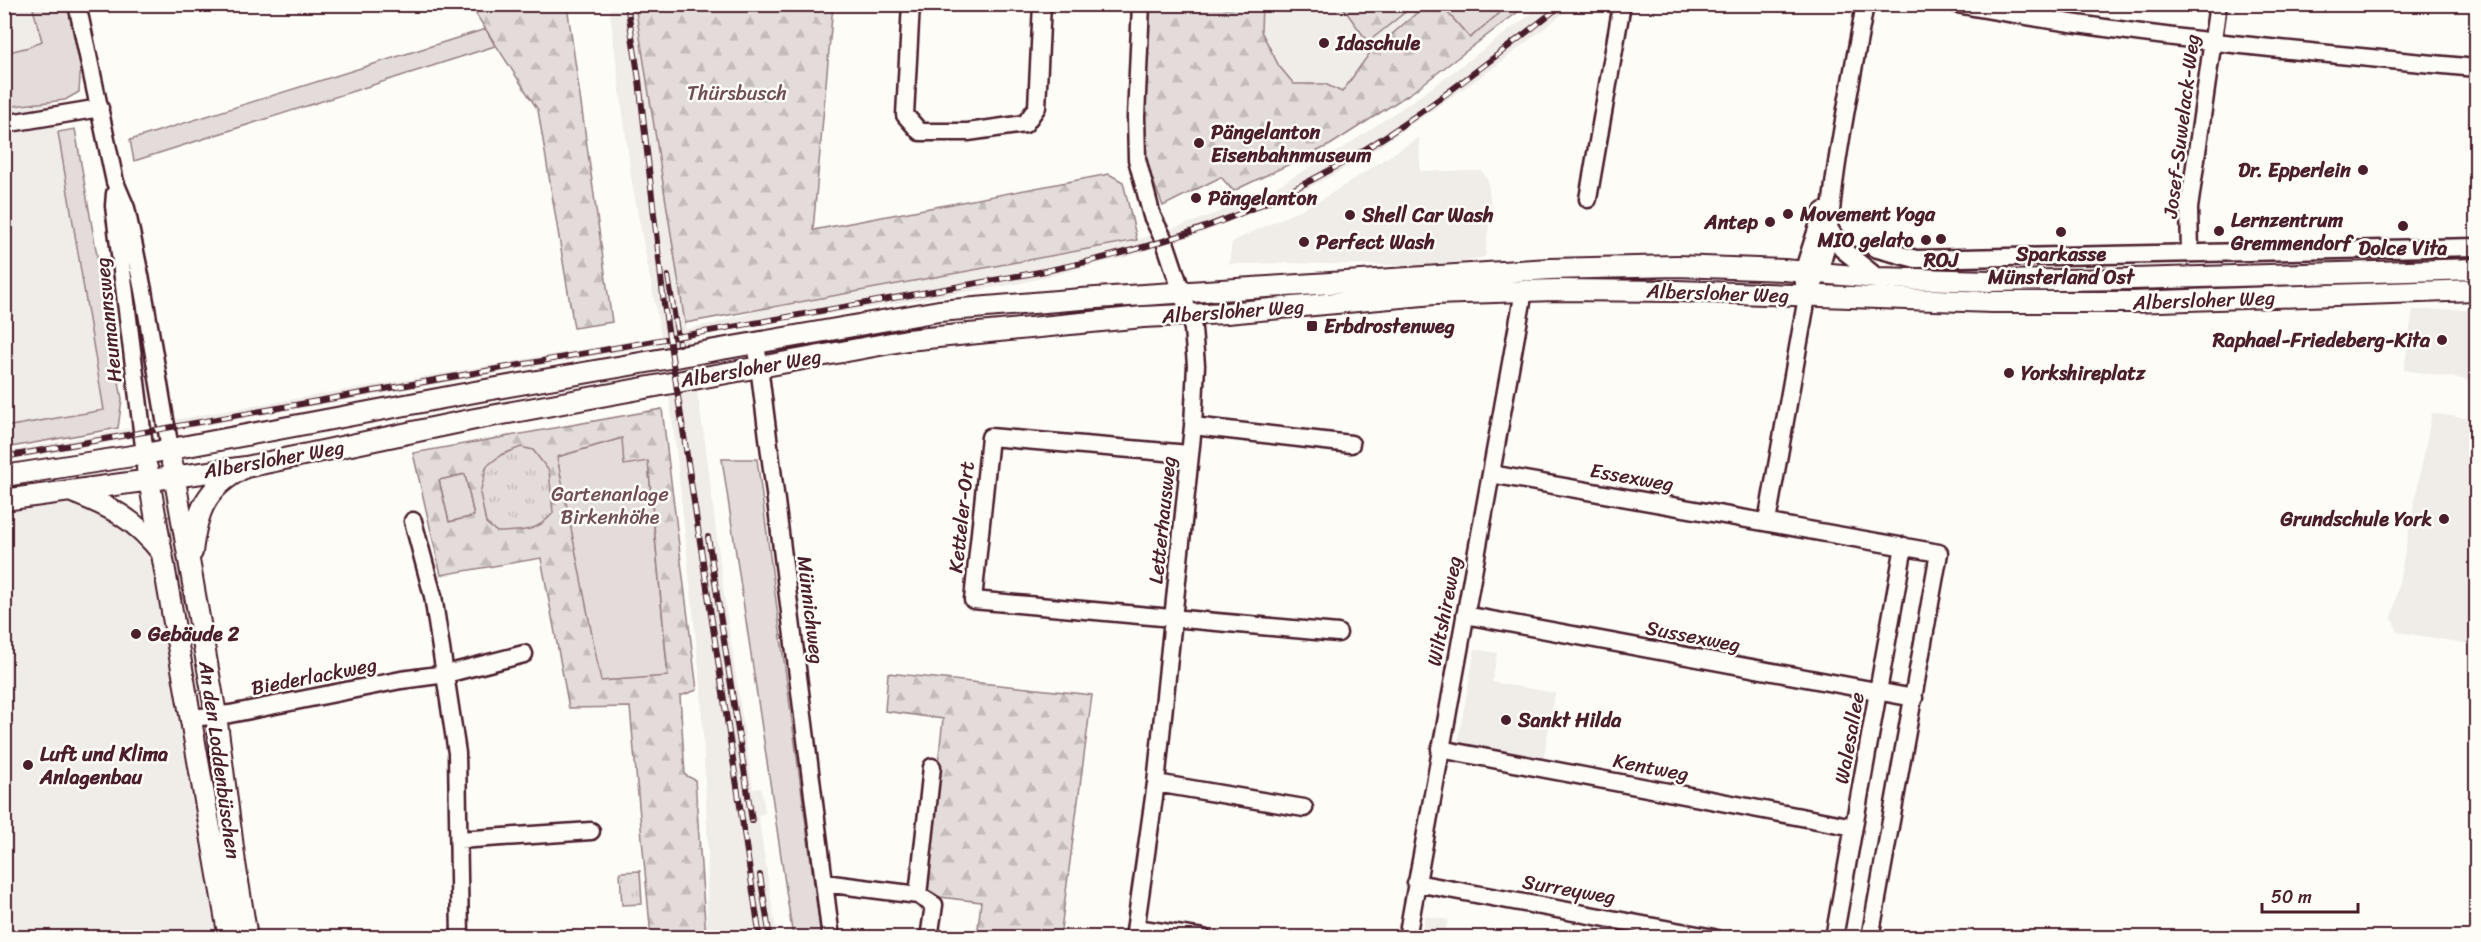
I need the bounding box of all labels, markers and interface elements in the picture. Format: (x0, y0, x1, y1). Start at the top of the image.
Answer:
place label: Idaschule (1335, 26, 1421, 61)
street label: Josef-Suwelack-Weg (2153, 32, 2210, 221)
marker: Idaschule (1317, 36, 1331, 50)
park label: Thürsbusch (687, 76, 787, 111)
place label: Pängelanton Eisenbahnmuseum (1211, 115, 1372, 173)
marker: Pängelanton Eisenbahnmuseum (1192, 136, 1206, 150)
place label: Dr. Epperlein (2238, 153, 2351, 188)
marker: Dr. Epperlein (2356, 163, 2370, 177)
place label: Pängelanton (1208, 181, 1317, 216)
marker: Pängelanton (1189, 191, 1203, 205)
place label: Movement Yoga (1799, 197, 1936, 232)
place label: Shell Car Wash (1361, 198, 1494, 233)
place label: Lernzentrum Gremmendorf (2230, 203, 2354, 261)
place label: Antep (1704, 205, 1758, 240)
marker: Movement Yoga (1781, 207, 1795, 221)
marker: Shell Car Wash (1343, 208, 1357, 222)
marker: Antep (1763, 215, 1777, 229)
marker: Dolce Vita (2396, 219, 2410, 233)
place label: MIO gelato (1817, 223, 1914, 258)
marker: Lernzentrum Gremmendorf (2212, 224, 2226, 238)
place label: Perfect Wash (1316, 225, 1435, 260)
marker: Sparkasse Münsterland Ost (2054, 225, 2068, 239)
place label: Dolce Vita (2359, 231, 2447, 266)
marker: ROJ (1934, 232, 1948, 246)
marker: MIO gelato (1919, 233, 1933, 247)
marker: Perfect Wash (1297, 235, 1311, 249)
place label: Sparkasse Münsterland Ost (1987, 237, 2136, 295)
place label: ROJ (1923, 243, 1960, 278)
street label: Heumannsweg (85, 256, 132, 384)
street label: Albersloher Weg (1645, 273, 1790, 313)
street label: Albersloher Weg (2131, 281, 2276, 321)
street label: Albersloher Weg (1160, 289, 1305, 334)
place label: Erbdrostenweg (1324, 309, 1455, 344)
marker: Erbdrostenweg (1305, 319, 1319, 333)
place label: Raphael-Friedeberg-Kita (2212, 323, 2431, 358)
marker: Raphael-Friedeberg-Kita (2435, 333, 2449, 347)
street label: Albersloher Weg (677, 339, 824, 398)
place label: Yorkshireplatz (2021, 356, 2146, 391)
marker: Yorkshireplatz (2002, 366, 2016, 380)
street label: Albersloher Weg (200, 430, 347, 489)
street label: Essexweg (1587, 453, 1676, 502)
street label: Letterhausweg (1138, 454, 1187, 586)
street label: Ketteler-Ort (938, 459, 985, 575)
park label: Gartenanlage Birkenhöhe (551, 477, 669, 535)
place label: Grundschule York (2280, 502, 2432, 537)
marker: Grundschule York (2437, 512, 2451, 526)
street label: Wiltshireweg (1417, 553, 1472, 669)
street label: Münnichweg (787, 554, 835, 666)
street label: Sussexweg (1643, 610, 1743, 663)
place label: Gebäude 2 (147, 617, 240, 652)
marker: Gebäude 2 (129, 627, 143, 641)
street label: Biederlackweg (248, 647, 380, 706)
street label: An den Loddenbüschen (188, 658, 251, 861)
street label: Walesallee (1824, 689, 1875, 787)
place label: Sankt Hilda (1517, 703, 1622, 738)
marker: Sankt Hilda (1499, 713, 1513, 727)
place label: Luft und Klima Anlagenbau (39, 737, 168, 795)
street label: Kentweg (1610, 743, 1692, 792)
marker: Luft und Klima Anlagenbau (21, 758, 35, 772)
street label: Surreyweg (1520, 864, 1618, 915)
scale bar (2262, 876, 2358, 914)
text: 50 m (2271, 881, 2312, 913)

